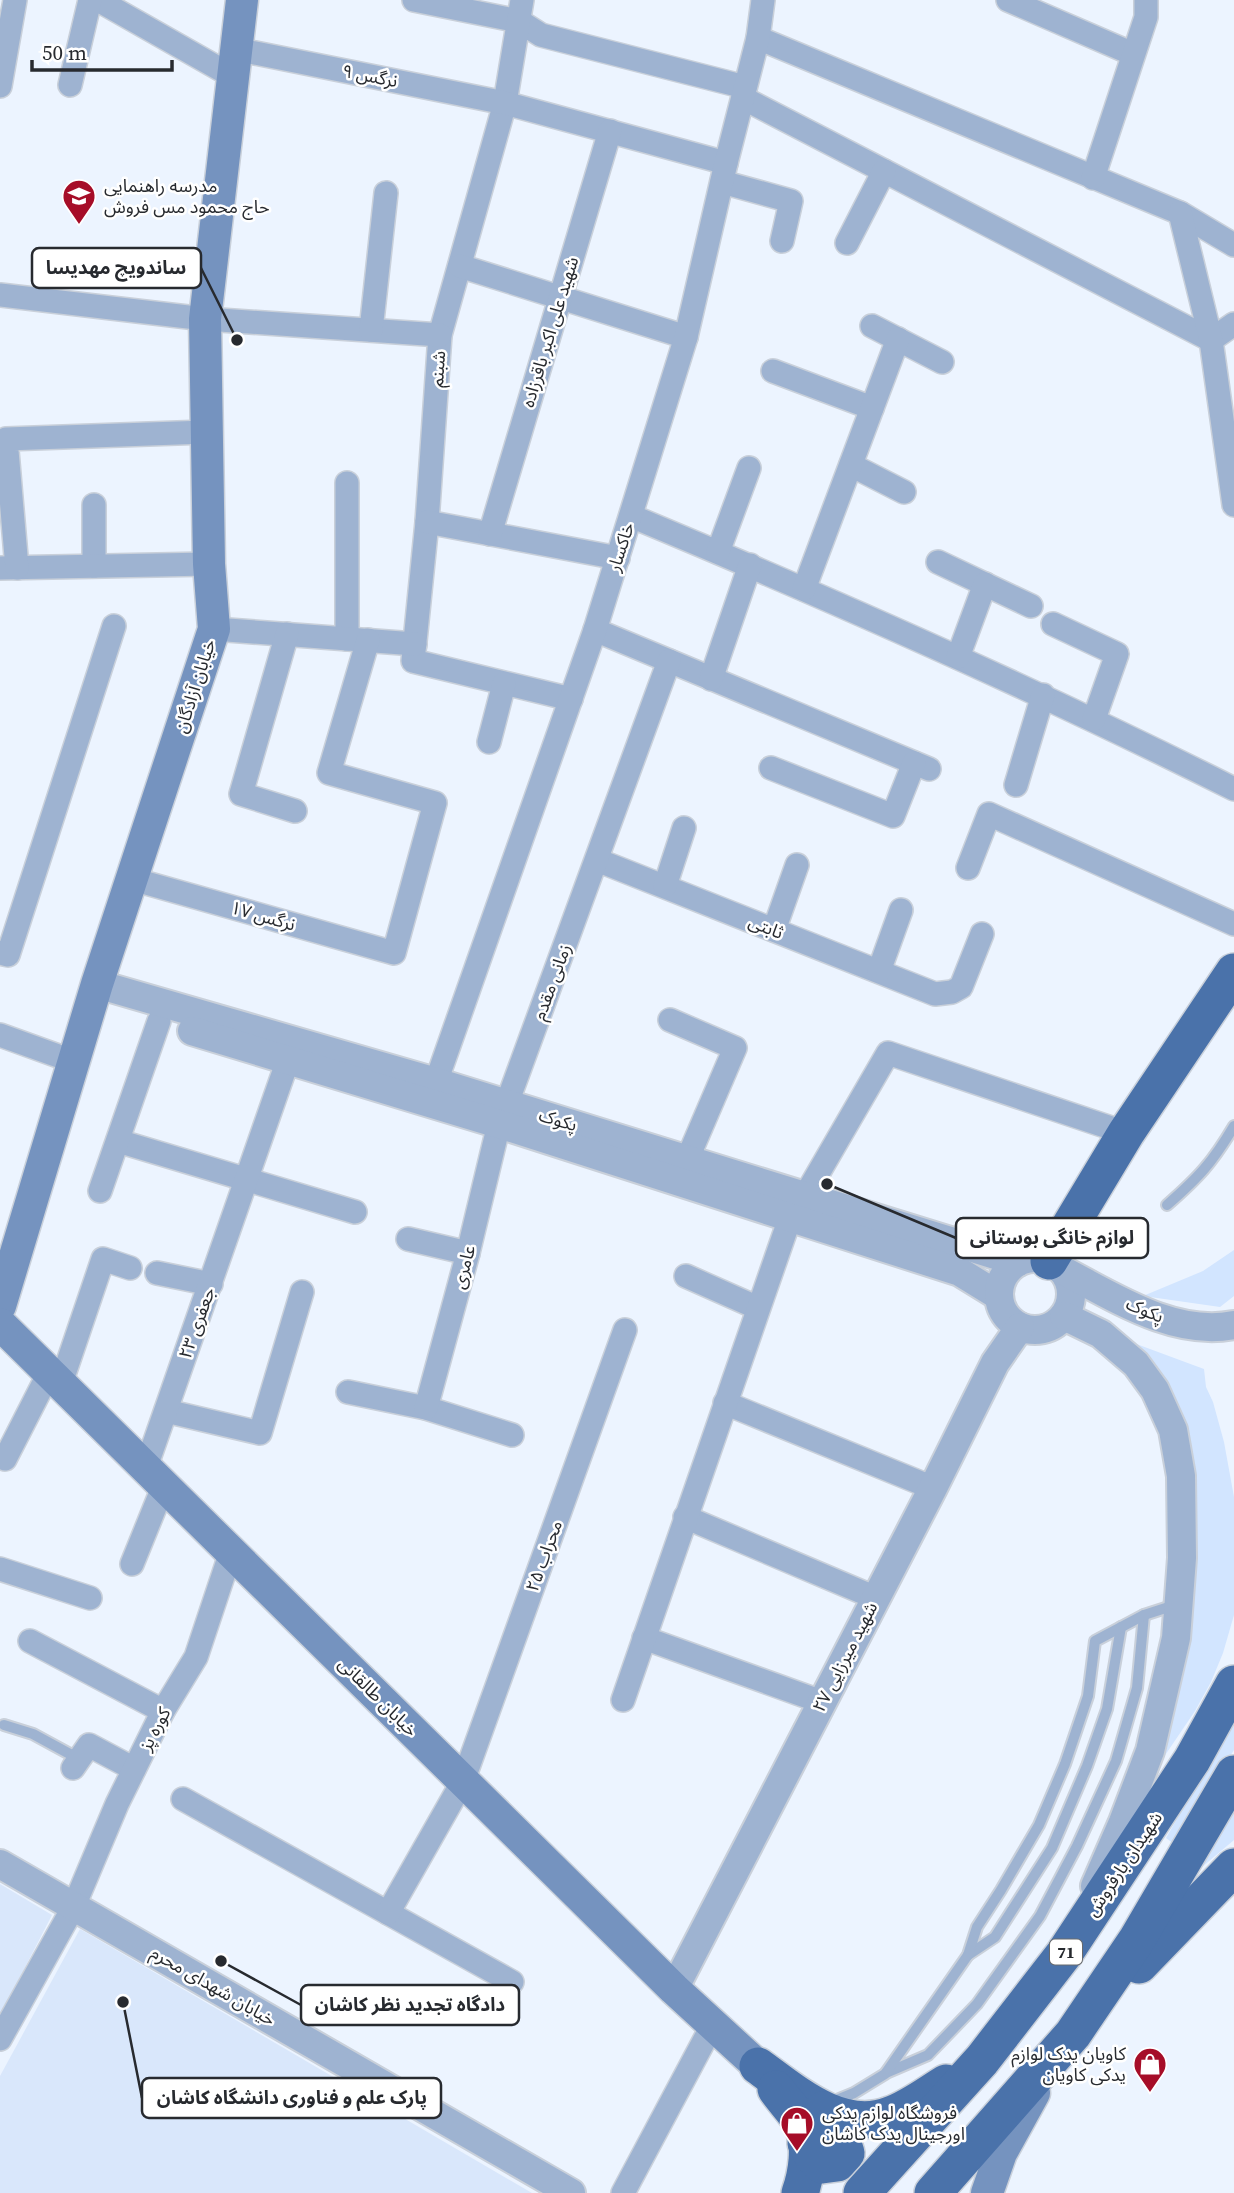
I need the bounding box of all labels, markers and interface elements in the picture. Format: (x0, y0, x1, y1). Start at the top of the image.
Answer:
scale bar (32, 28, 172, 72)
text: 50 m (42, 38, 87, 67)
street label: نرگس ۹ (340, 58, 400, 93)
place label: مدرسه راهنمایی حاج محمود مس فروش (104, 173, 270, 220)
school or university icon: مدرسه راهنمایی حاج محمود مس فروش (60, 177, 98, 226)
callout: ساندویچ مهدیسا (32, 248, 201, 288)
street label: شهید علی اکبر باقرزاده (515, 253, 584, 410)
text: ساندویچ مهدیسا (46, 254, 186, 282)
street label: شبنم (424, 350, 452, 388)
street label: خاکسار (601, 519, 640, 576)
street label: خیابان آزادگان (168, 636, 221, 736)
street label: نرگس ۱۷ (228, 894, 298, 937)
street label: ثابتی (745, 908, 787, 945)
street label: زمانی مقدم (526, 940, 579, 1024)
street label: پکوک (536, 1102, 580, 1137)
callout: لوازم خانگی بوستانی (956, 1218, 1148, 1258)
text: لوازم خانگی بوستانی (970, 1224, 1134, 1252)
street label: عامری (446, 1242, 481, 1292)
street label: جعفری ۲۳ (172, 1284, 221, 1362)
street label: پکوک (1122, 1290, 1168, 1329)
street label: محراب ۲۵ (519, 1517, 568, 1595)
street label: شهید میرزایی ۲۷ (806, 1597, 883, 1716)
street label: خیابان طالقانی (333, 1651, 424, 1742)
street label: کوره پز (132, 1702, 177, 1756)
street label: شهیدان بارفروش (1079, 1806, 1168, 1921)
street label: خیابان شهدای محرم (145, 1940, 280, 2033)
road number: 71 (1050, 1940, 1082, 1964)
callout: دادگاه تجدید نظر کاشان (301, 1985, 519, 2025)
text: دادگاه تجدید نظر کاشان (315, 1991, 505, 2017)
place label: کاویان یدک لوازم یدکی کاویان (1011, 2041, 1127, 2087)
shop icon: کاویان یدک لوازم یدکی کاویان (1131, 2045, 1169, 2094)
callout: پارک علم و فناوری دانشگاه کاشان (142, 2078, 441, 2118)
text: پارک علم و فناوری دانشگاه کاشان (157, 2084, 427, 2112)
place label: فروشگاه لوازم یدکی اورجینال یدک کاشان (822, 2100, 965, 2146)
shop icon: فروشگاه لوازم یدکی اورجینال یدک کاشان (778, 2104, 816, 2153)

